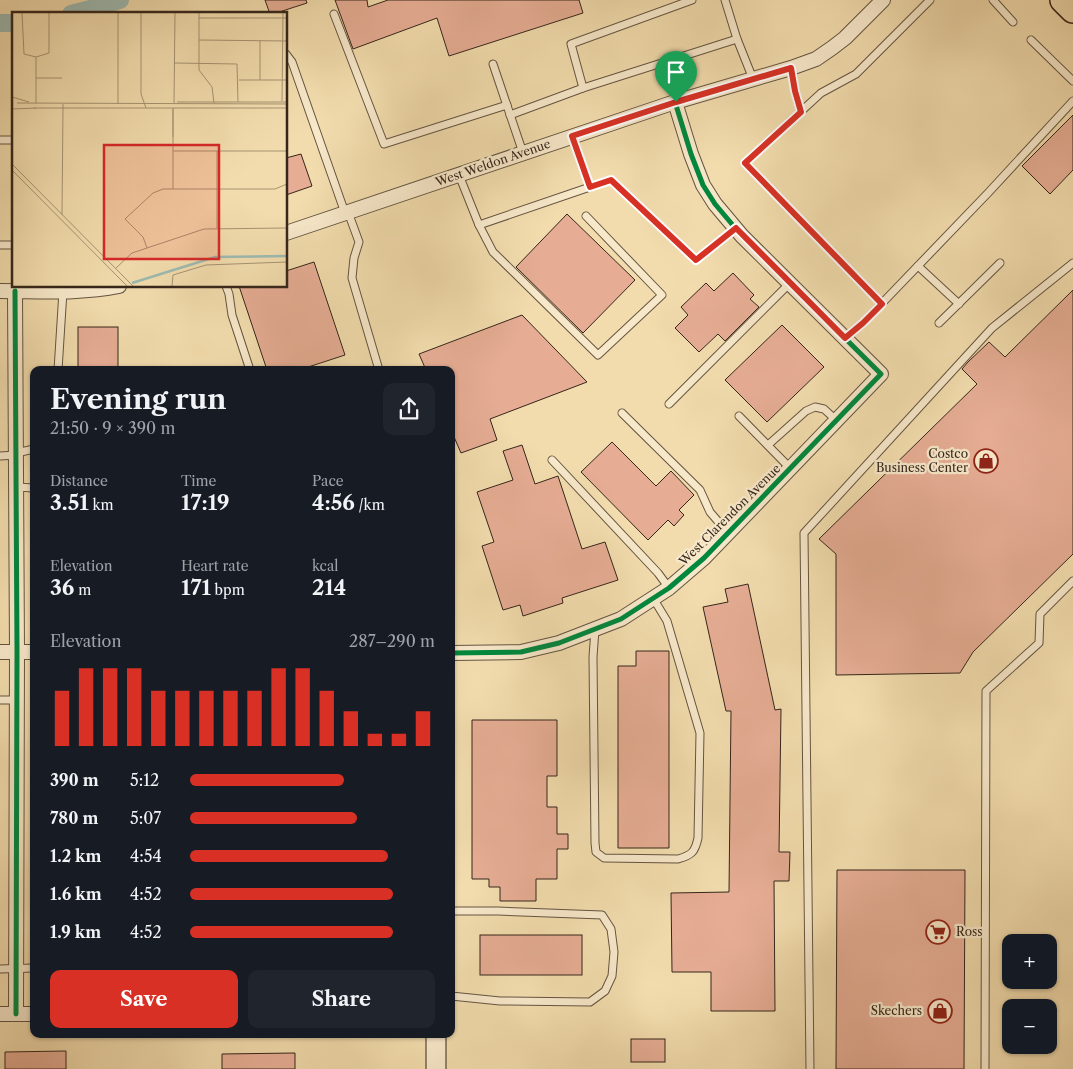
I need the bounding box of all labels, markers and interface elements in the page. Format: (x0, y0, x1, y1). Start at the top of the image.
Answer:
inset map (12, 12, 288, 288)
pin (655, 51, 697, 102)
icon: arrive (662, 58, 690, 86)
street label: West Weldon Avenue (432, 136, 553, 190)
text: Evening run (50, 382, 226, 416)
button: share (383, 383, 435, 435)
text: 21:50 · 9 × 390 m (50, 418, 175, 438)
place label: Costco Business Center (876, 446, 968, 475)
shop icon: Costco Business Center (973, 448, 999, 474)
street label: West Clarendon Avenue (675, 461, 784, 569)
text: Distance (50, 472, 108, 490)
text: Time (181, 472, 216, 490)
text: Pace (312, 472, 344, 490)
text: 3.51 (50, 490, 89, 515)
text: 17:19 (181, 490, 230, 515)
text: 4:56 (312, 490, 355, 515)
text: km (89, 496, 114, 514)
text: /km (355, 496, 385, 514)
text: Elevation (50, 557, 113, 575)
text: Heart rate (181, 557, 248, 575)
text: kcal (312, 557, 338, 575)
text: 36 (50, 575, 74, 600)
text: 171 (181, 575, 211, 600)
text: 214 (312, 575, 346, 600)
text: m (74, 581, 91, 599)
text: bpm (211, 581, 245, 599)
text: Elevation (50, 631, 121, 651)
text: 287–290 m (349, 631, 435, 651)
text: 390 m (50, 770, 99, 790)
text: 5:12 (130, 770, 159, 790)
text: 780 m (50, 808, 98, 828)
text: 5:07 (130, 808, 161, 828)
text: 1.2 km (50, 846, 102, 866)
text: 4:54 (130, 846, 162, 866)
text: 1.6 km (50, 884, 102, 904)
text: 4:52 (130, 884, 162, 904)
supermarket icon: Ross (925, 919, 951, 945)
text: 1.9 km (50, 922, 101, 942)
text: 4:52 (130, 922, 162, 942)
place label: Ross (956, 924, 983, 939)
map controls (1002, 934, 1057, 1054)
button: + (1002, 934, 1057, 989)
button: Save (50, 970, 238, 1028)
button: Share (248, 970, 435, 1028)
shop icon: Skechers (927, 998, 953, 1024)
button: − (1002, 999, 1057, 1054)
place label: Skechers (871, 1003, 922, 1018)

